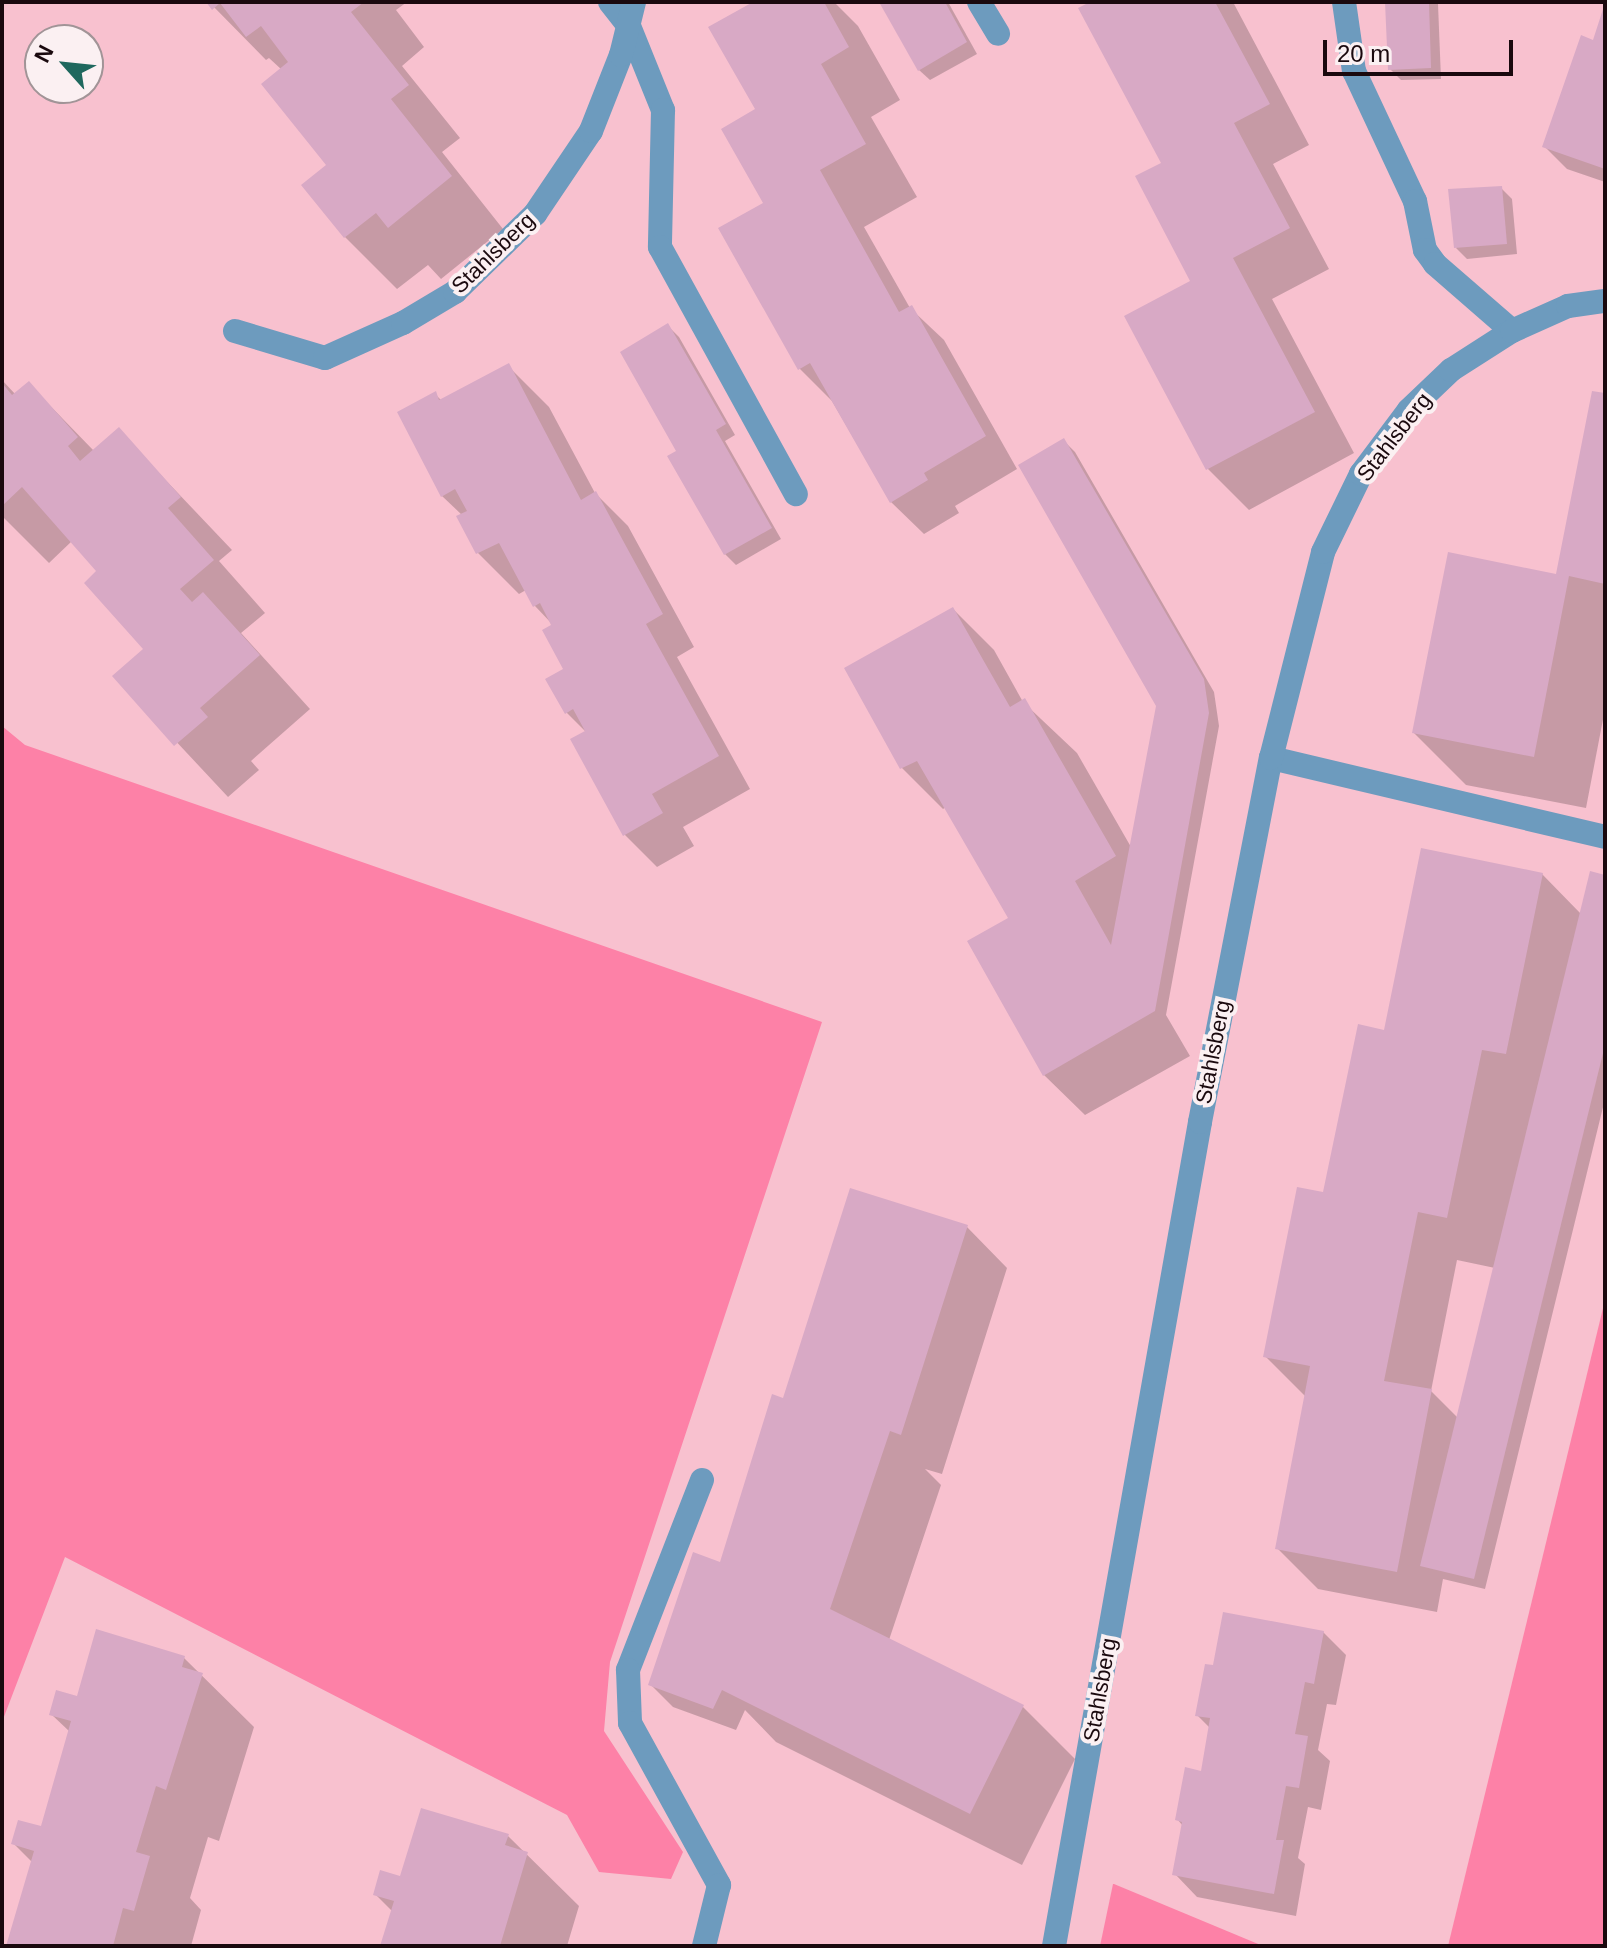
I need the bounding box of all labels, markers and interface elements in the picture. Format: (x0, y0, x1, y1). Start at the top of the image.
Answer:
north arrow (24, 24, 104, 104)
scale bar (1327, 24, 1517, 74)
text: 20 m (1337, 40, 1390, 67)
text: N (29, 41, 59, 67)
street label: Stahlsberg (446, 207, 540, 299)
street label: Stahlsberg (1351, 387, 1437, 487)
street label: Stahlsberg (1190, 998, 1236, 1106)
street label: Stahlsberg (1078, 1636, 1122, 1744)

